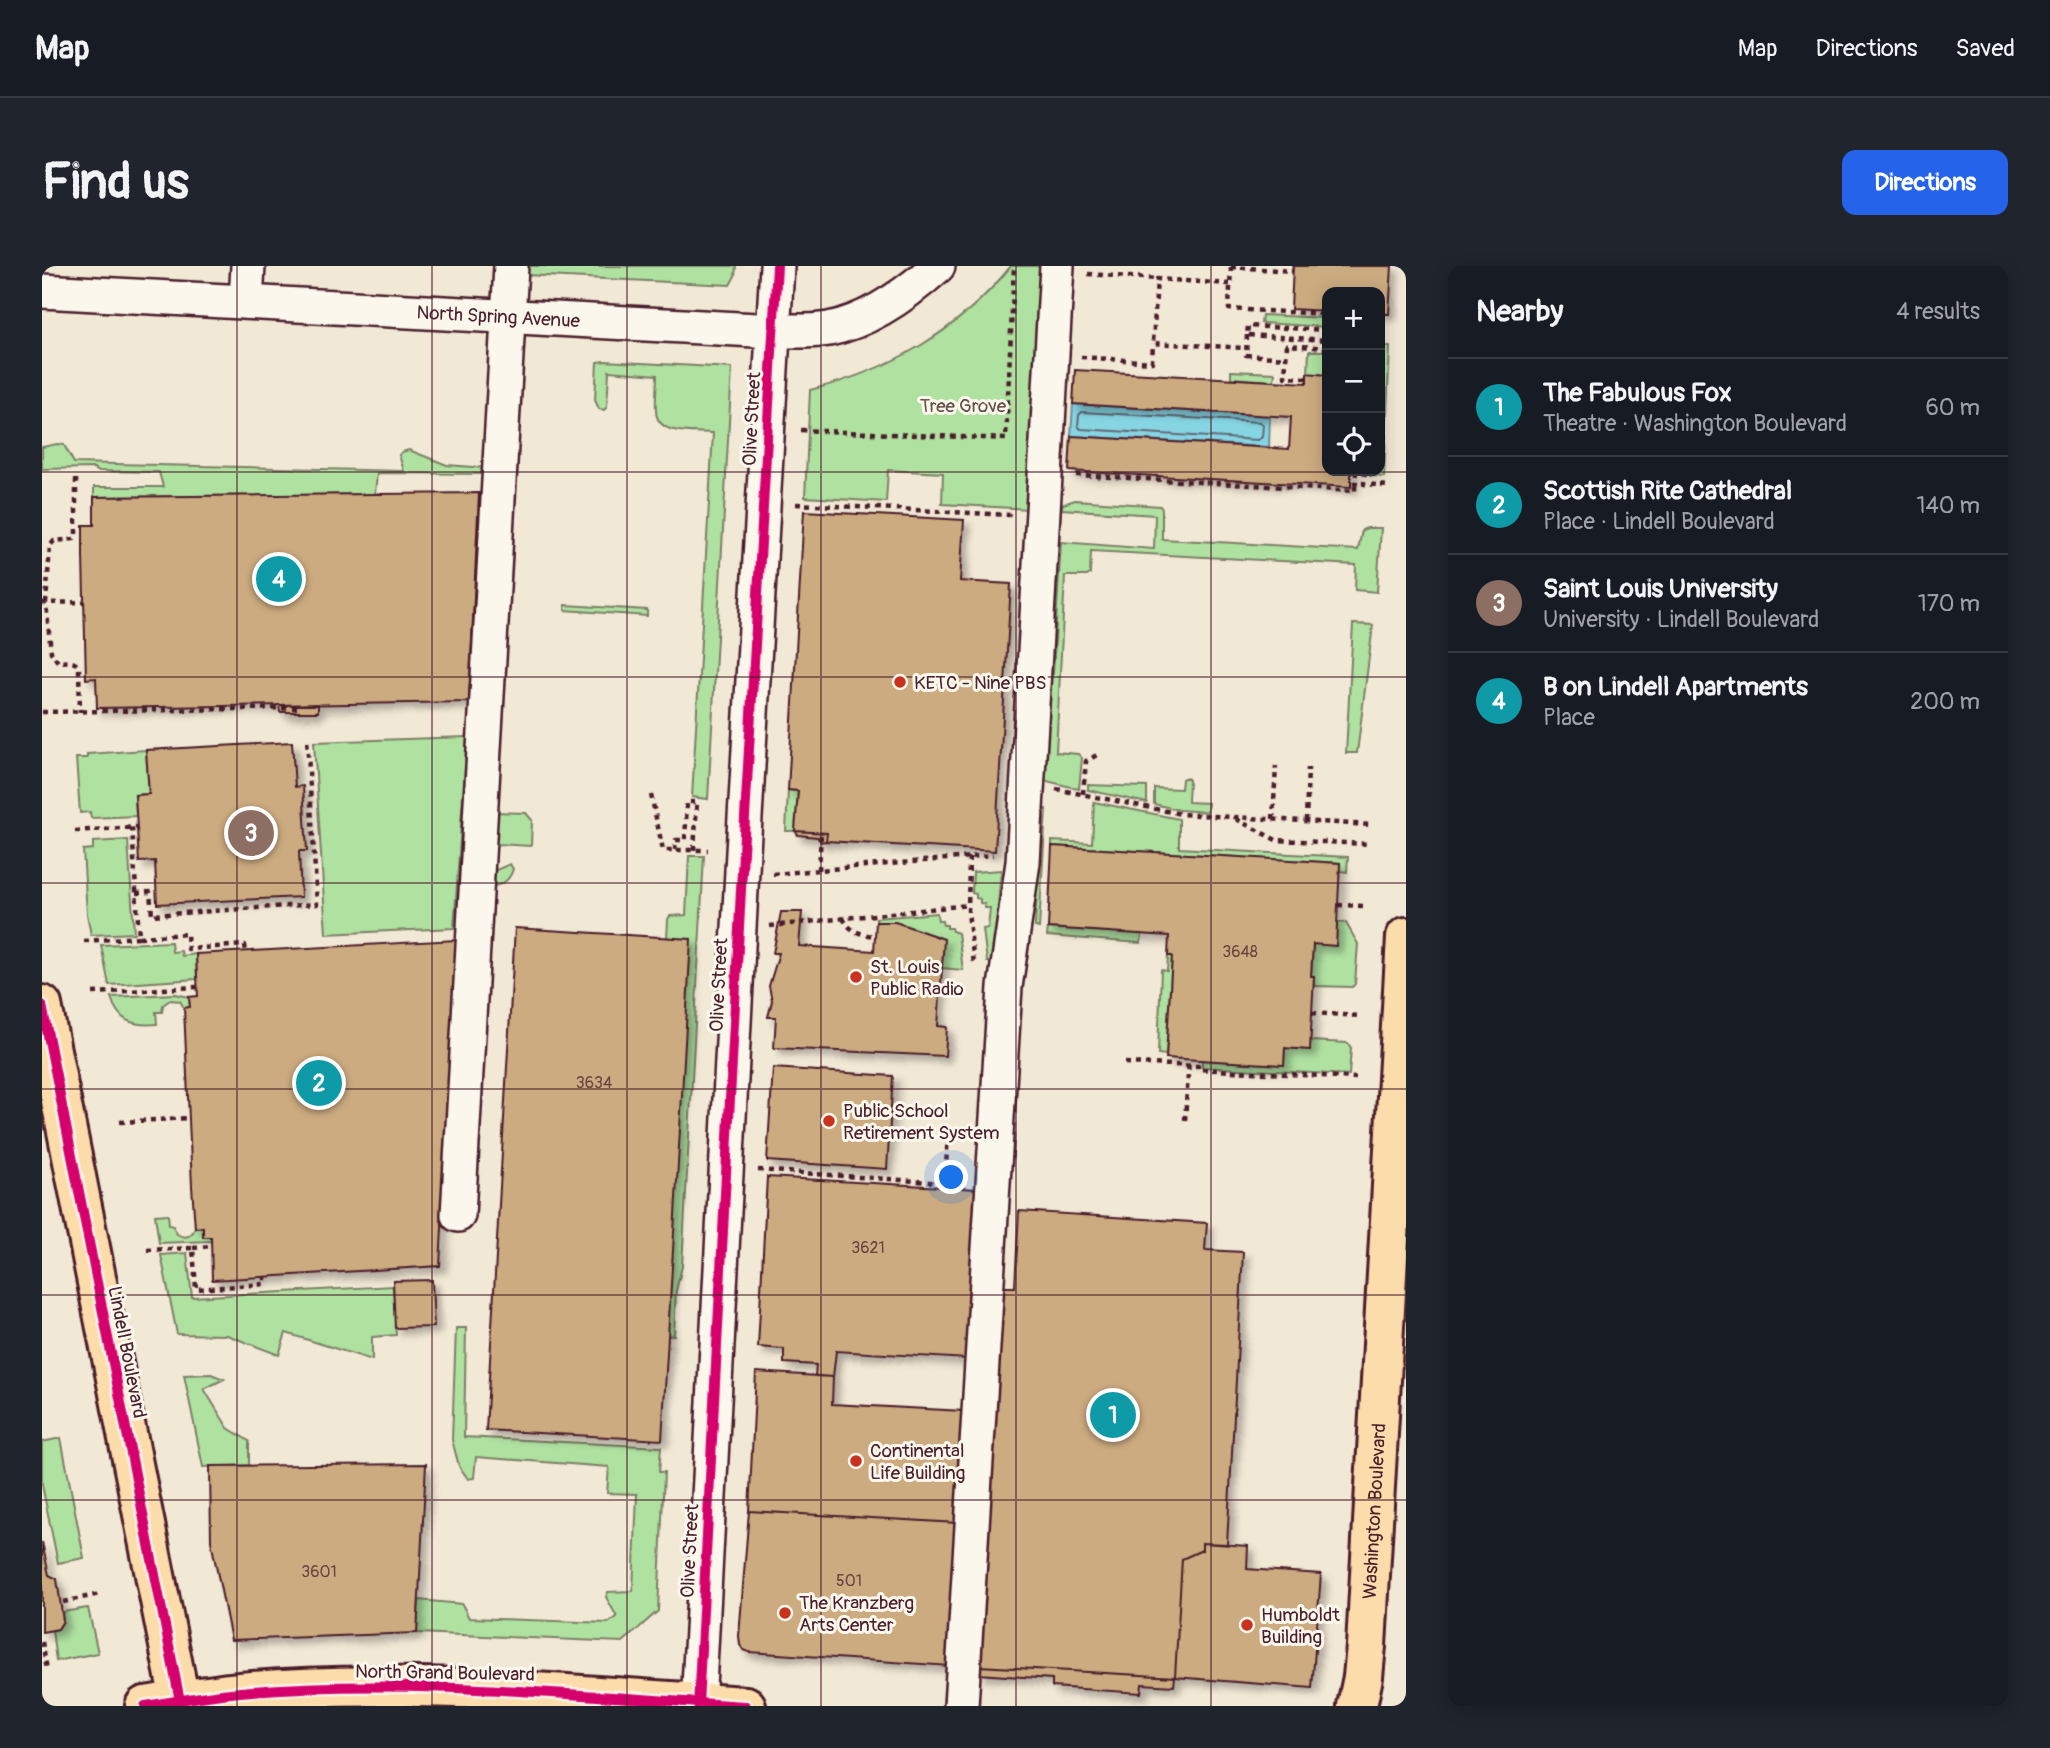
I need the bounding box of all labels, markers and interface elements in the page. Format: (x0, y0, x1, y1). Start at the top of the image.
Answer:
text: Map (35, 28, 90, 69)
text: Map (1738, 34, 1778, 63)
text: Directions (1816, 34, 1917, 63)
text: Saved (1955, 34, 2015, 63)
button: Directions (1842, 150, 2008, 215)
text: Find us (42, 152, 189, 213)
map controls (1322, 287, 1385, 476)
button: + (1322, 287, 1385, 350)
text: Nearby (1476, 293, 1563, 330)
text: 4 results (1896, 297, 1980, 326)
street label: North Spring Avenue (416, 300, 581, 333)
button: − (1322, 350, 1385, 413)
street label: Olive Street (738, 371, 766, 467)
text: The Fabulous Fox (1543, 377, 1732, 409)
text: 1 (1495, 393, 1504, 422)
text: 60 m (1925, 393, 1980, 422)
park label: Tree Grove (920, 394, 1007, 418)
text: Theatre · Washington Boulevard (1543, 409, 1847, 438)
button: locate (1322, 413, 1385, 476)
text: Scottish Rite Cathedral (1543, 475, 1792, 507)
text: 2 (1493, 491, 1505, 520)
text: 140 m (1917, 491, 1980, 520)
text: Place · Lindell Boulevard (1543, 507, 1775, 536)
pin: 4 (256, 553, 302, 605)
text: Saint Louis University (1543, 573, 1778, 605)
text: 3 (1493, 589, 1505, 618)
text: 170 m (1918, 589, 1980, 618)
text: University · Lindell Boulevard (1543, 605, 1819, 634)
place label: KETC - Nine PBS (914, 671, 1047, 695)
text: B on Lindell Apartments (1543, 671, 1808, 703)
marker: KETC - Nine PBS (892, 674, 908, 690)
text: 4 (1492, 687, 1506, 716)
text: 200 m (1910, 687, 1980, 716)
text: Place (1543, 703, 1595, 732)
pin: 3 (228, 807, 274, 859)
street label: Olive Street (705, 937, 733, 1033)
house number: 3648 (1222, 942, 1258, 962)
place label: St. Louis Public Radio (870, 955, 964, 1001)
marker: St. Louis Public Radio (848, 969, 864, 985)
pin: 2 (296, 1057, 342, 1109)
house number: 3634 (576, 1073, 612, 1093)
place label: Public School Retirement System (843, 1099, 1000, 1145)
marker: Public School Retirement System (821, 1113, 837, 1129)
your location (934, 1160, 968, 1194)
house number: 3621 (851, 1238, 885, 1258)
street label: Lindell Boulevard (102, 1284, 152, 1420)
pin: 1 (1090, 1389, 1136, 1441)
street label: Washington Boulevard (1358, 1422, 1392, 1600)
place label: Continental Life Building (870, 1439, 965, 1485)
marker: Continental Life Building (848, 1453, 864, 1469)
street label: Olive Street (676, 1503, 704, 1599)
house number: 3601 (301, 1562, 337, 1582)
house number: 501 (836, 1571, 862, 1591)
place label: The Kranzberg Arts Center (799, 1591, 914, 1637)
place label: Humboldt Building (1261, 1603, 1340, 1649)
marker: The Kranzberg Arts Center (777, 1605, 793, 1621)
marker: Humboldt Building (1239, 1617, 1255, 1633)
street label: North Grand Boulevard (355, 1659, 535, 1687)

